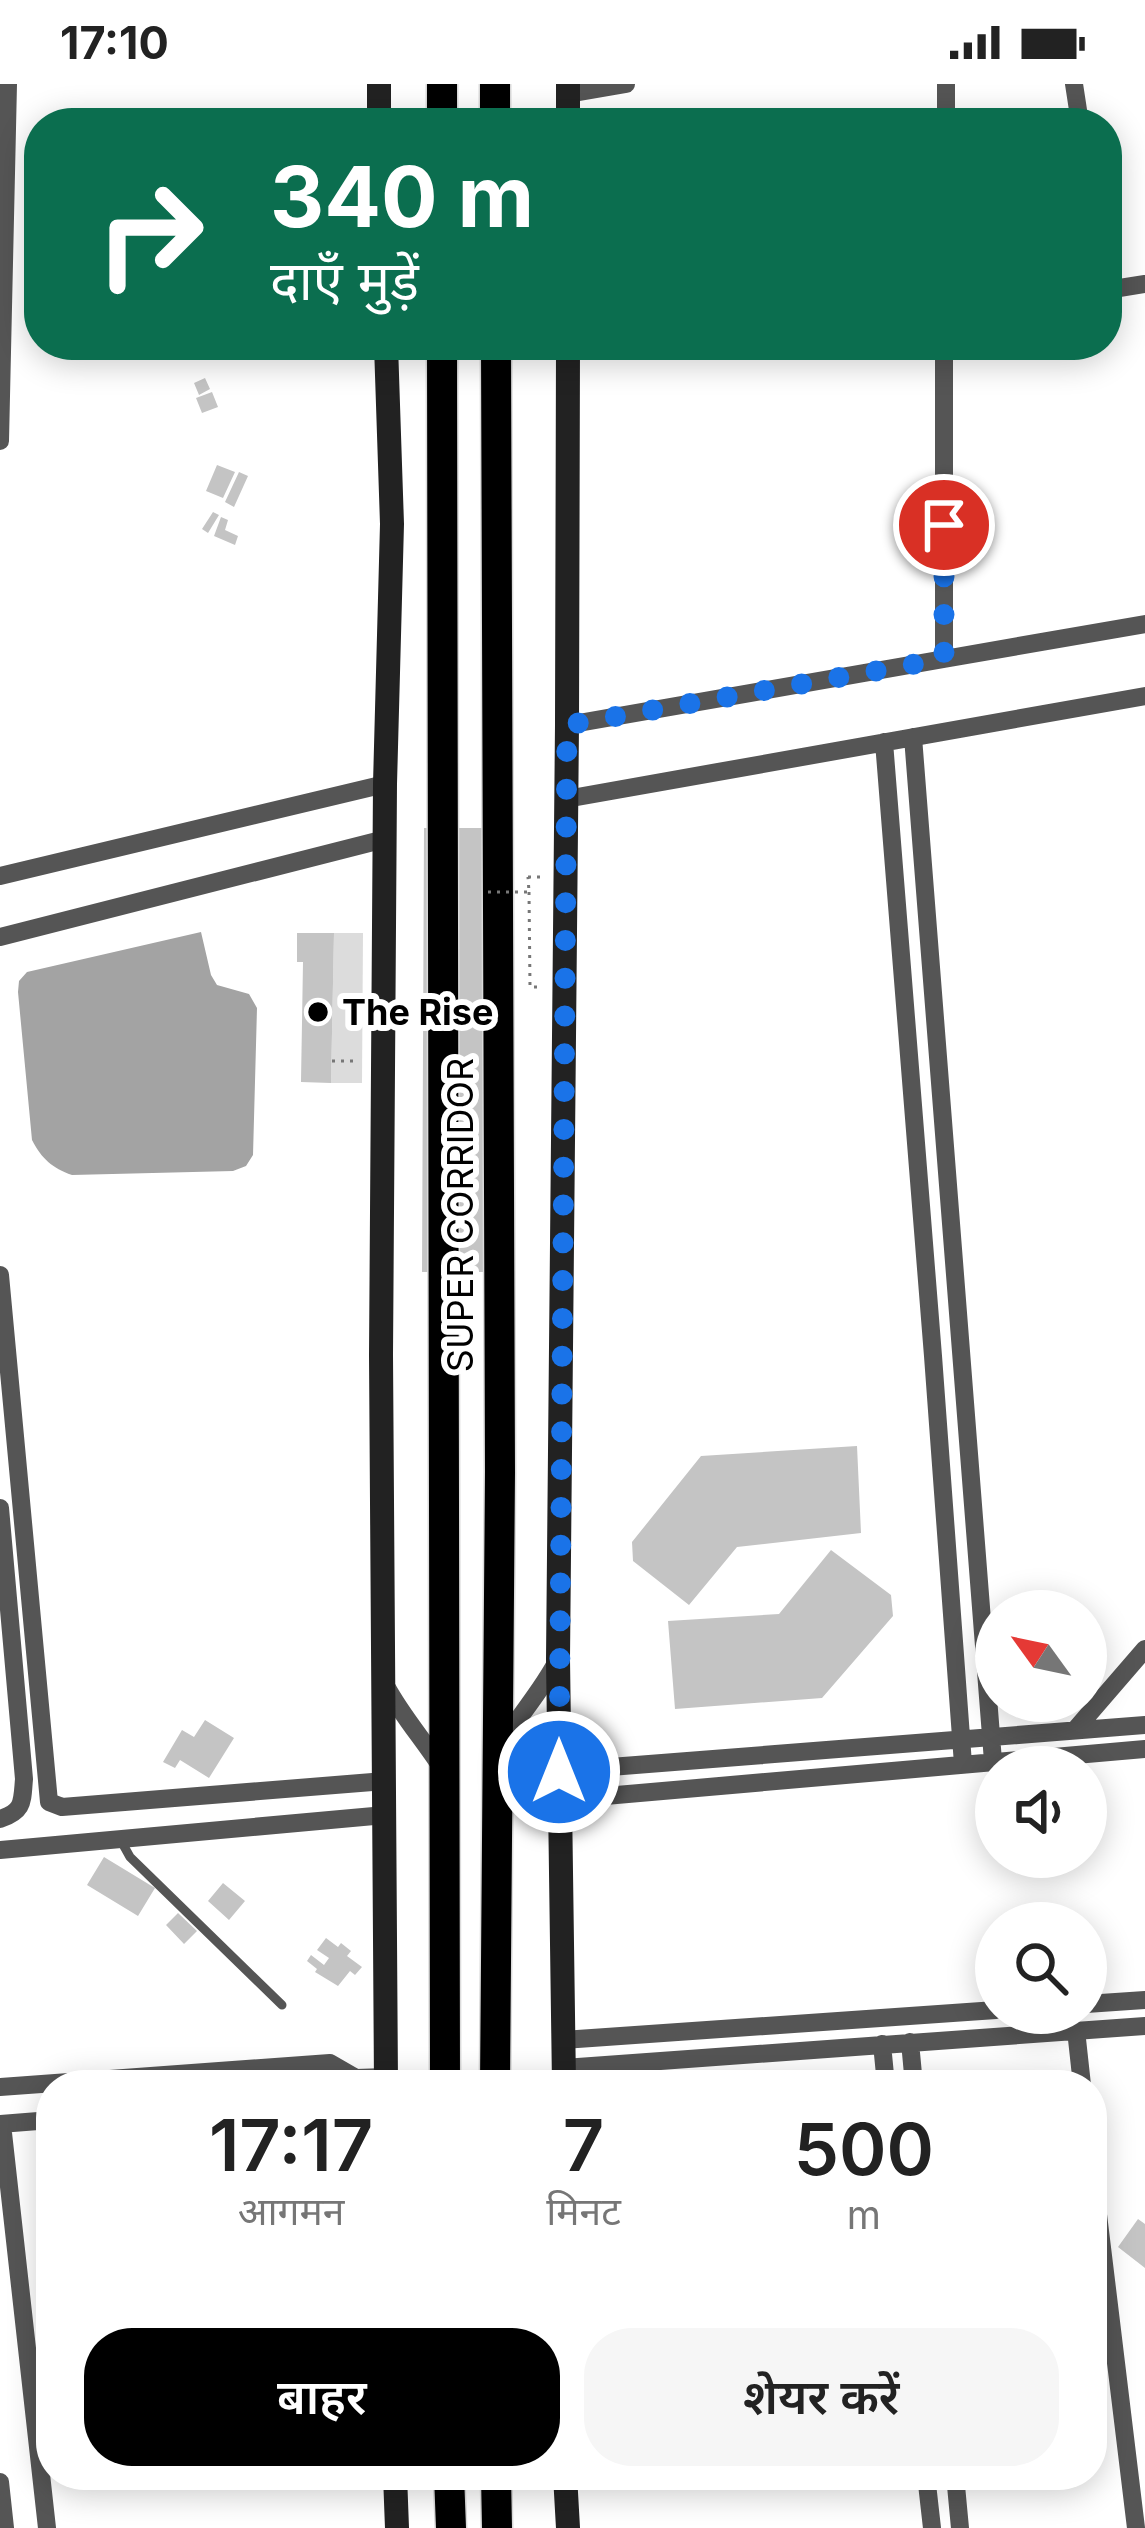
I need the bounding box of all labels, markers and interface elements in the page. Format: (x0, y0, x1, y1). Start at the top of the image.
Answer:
text: 17:10 (60, 15, 169, 70)
text: 340 m (270, 146, 534, 247)
icon: right (72, 156, 228, 312)
text: दाएँ मुड़ें (270, 248, 419, 313)
pin (893, 474, 995, 576)
icon: arrive (911, 492, 977, 558)
place label: The Rise (342, 990, 493, 1034)
marker: The Rise (305, 999, 331, 1025)
street label: SUPER CORRIDOR (438, 1058, 482, 1372)
north arrow (975, 1590, 1107, 1722)
map controls (975, 1590, 1107, 2034)
position arrow (496, 1709, 622, 1835)
button: sound (975, 1746, 1107, 1878)
button: search (975, 1902, 1107, 2034)
text: 17:17 (209, 2101, 373, 2188)
text: 7 (563, 2101, 604, 2188)
text: 500 (794, 2105, 934, 2192)
text: आगमन (238, 2187, 344, 2234)
text: मिनट (546, 2187, 621, 2234)
text: m (847, 2191, 881, 2238)
button: बाहर (84, 2328, 560, 2466)
button: शेयर करें (584, 2328, 1059, 2466)

